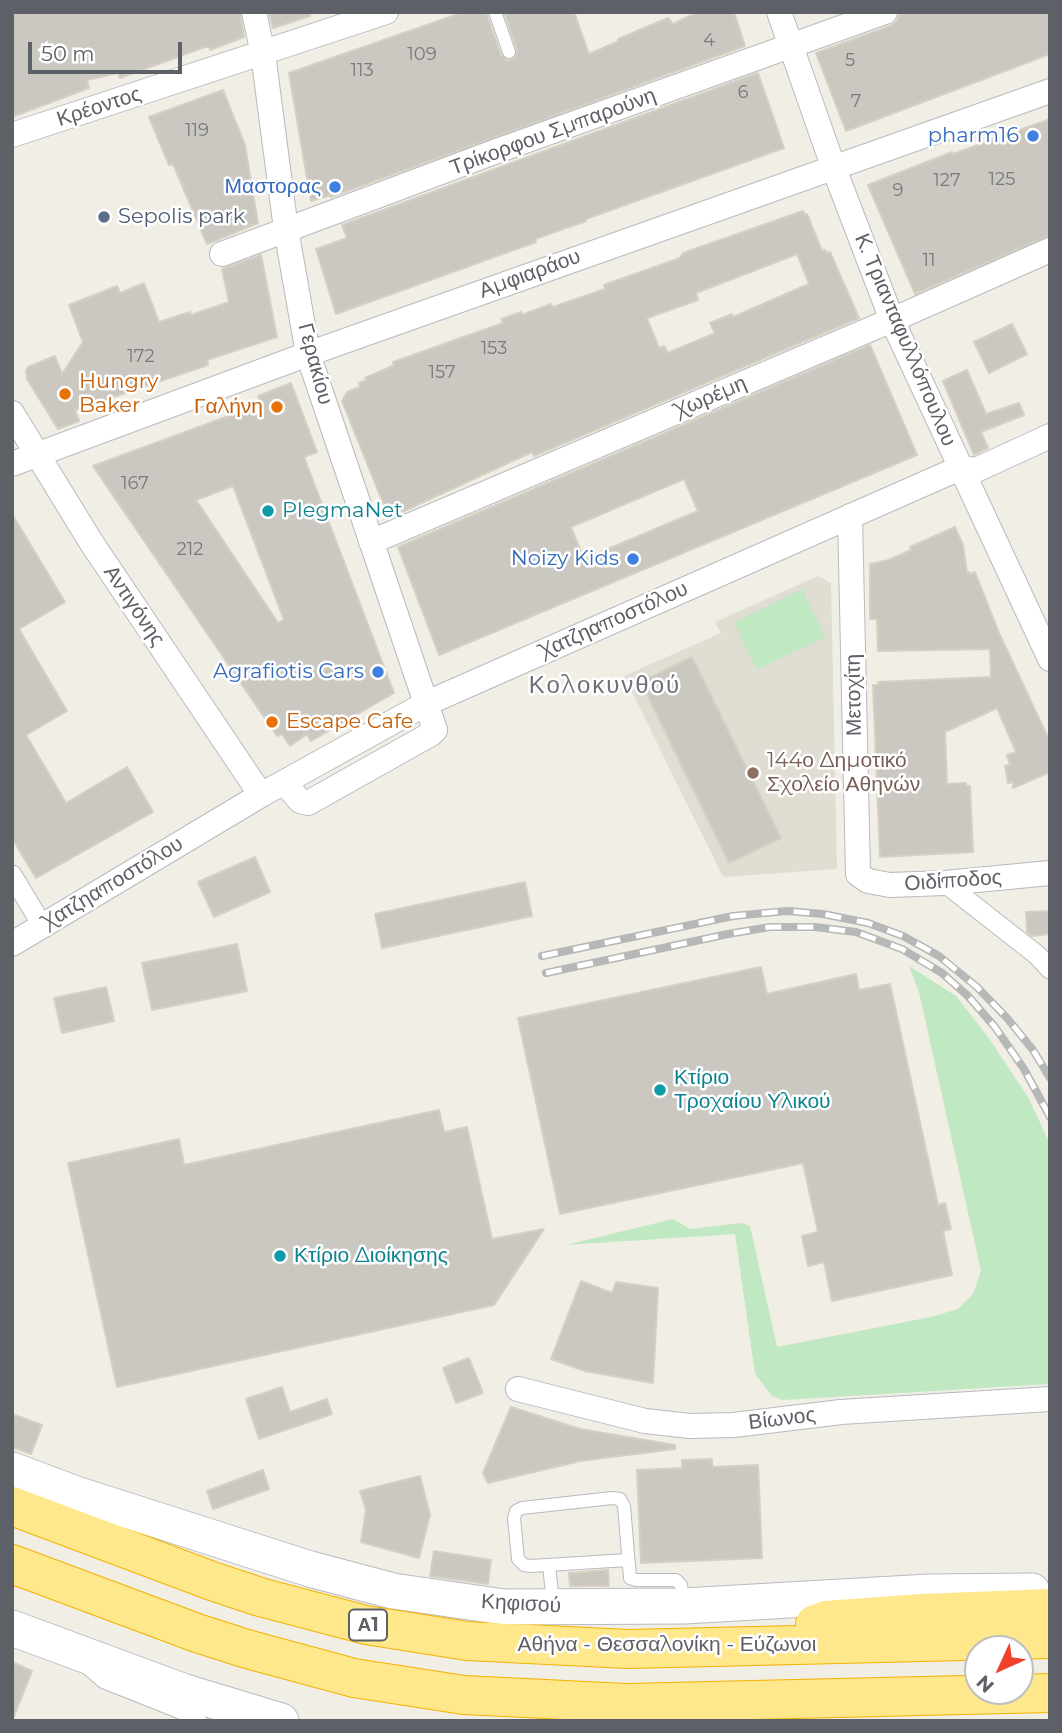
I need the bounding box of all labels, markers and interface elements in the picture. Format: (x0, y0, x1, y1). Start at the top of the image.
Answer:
scale bar (32, 28, 186, 72)
house number: 4 (703, 30, 715, 52)
text: 50 m (41, 41, 95, 66)
house number: 109 (407, 44, 437, 66)
house number: 5 (845, 50, 855, 72)
house number: 113 (350, 60, 374, 82)
street label: Κρέοντος (54, 82, 144, 132)
house number: 6 (738, 82, 748, 104)
street label: Τρίκορφου Σμπαρούνη (447, 83, 659, 181)
house number: 7 (851, 91, 861, 113)
house number: 119 (185, 120, 209, 142)
place label: pharm16 (928, 123, 1019, 149)
marker: pharm16 (1025, 128, 1041, 144)
house number: 125 (989, 169, 1015, 191)
house number: 127 (933, 170, 961, 192)
place label: Μαστορας (225, 174, 321, 200)
marker: Μαστορας (327, 179, 343, 195)
house number: 9 (893, 180, 903, 202)
place label: Sepolis park (118, 204, 245, 230)
marker: Sepolis park (96, 209, 112, 225)
street label: Κ. Τριανταφυλλόπουλου (849, 230, 961, 450)
street label: Αμφιαράου (476, 244, 584, 304)
house number: 11 (923, 250, 935, 272)
street label: Γερακίου (292, 320, 338, 408)
house number: 153 (481, 338, 507, 360)
house number: 172 (127, 346, 155, 368)
house number: 157 (428, 362, 456, 384)
place label: Hungry Baker (79, 369, 158, 419)
street label: Χωρέμη (671, 371, 751, 423)
marker: Hungry Baker (57, 386, 73, 402)
place label: Γαλήνη (194, 394, 263, 420)
marker: Γαλήνη (269, 399, 285, 415)
house number: 167 (121, 473, 149, 495)
place label: PlegmaNet (282, 498, 403, 524)
marker: PlegmaNet (260, 503, 276, 519)
house number: 212 (177, 539, 203, 561)
place label: Noizy Kids (511, 546, 619, 572)
marker: Noizy Kids (625, 551, 641, 567)
street label: Αντιγόνης (98, 561, 170, 651)
street label: Χατζηαποστόλου (536, 576, 692, 664)
street label: Μετοχίτη (841, 654, 867, 736)
place label: Agrafiotis Cars (213, 659, 364, 685)
marker: Agrafiotis Cars (370, 664, 386, 680)
district label: Κολοκυνθού (530, 672, 680, 700)
place label: Escape Cafe (286, 709, 414, 735)
marker: Escape Cafe (264, 714, 280, 730)
place label: 144ο Δημοτικό Σχολείο Αθηνών (767, 748, 920, 798)
marker: 144ο Δημοτικό Σχολείο Αθηνών (745, 765, 761, 781)
street label: Χατζηαποστόλου (38, 831, 188, 935)
street label: Οιδίποδος (903, 865, 1003, 897)
place label: Κτίριο Τροχαίου Υλικού (674, 1065, 831, 1115)
marker: Κτίριο Τροχαίου Υλικού (652, 1082, 668, 1098)
place label: Κτίριο Διοίκησης (294, 1243, 448, 1269)
marker: Κτίριο Διοίκησης (272, 1248, 288, 1264)
street label: Βίωνος (747, 1402, 817, 1436)
street label: Κηφισού (480, 1589, 562, 1619)
road number: Α1 (349, 1610, 387, 1640)
street label: Αθήνα - Θεσσαλονίκη - Εύζωνοι (518, 1632, 816, 1658)
north arrow (964, 1635, 1034, 1705)
text: N (972, 1670, 999, 1697)

